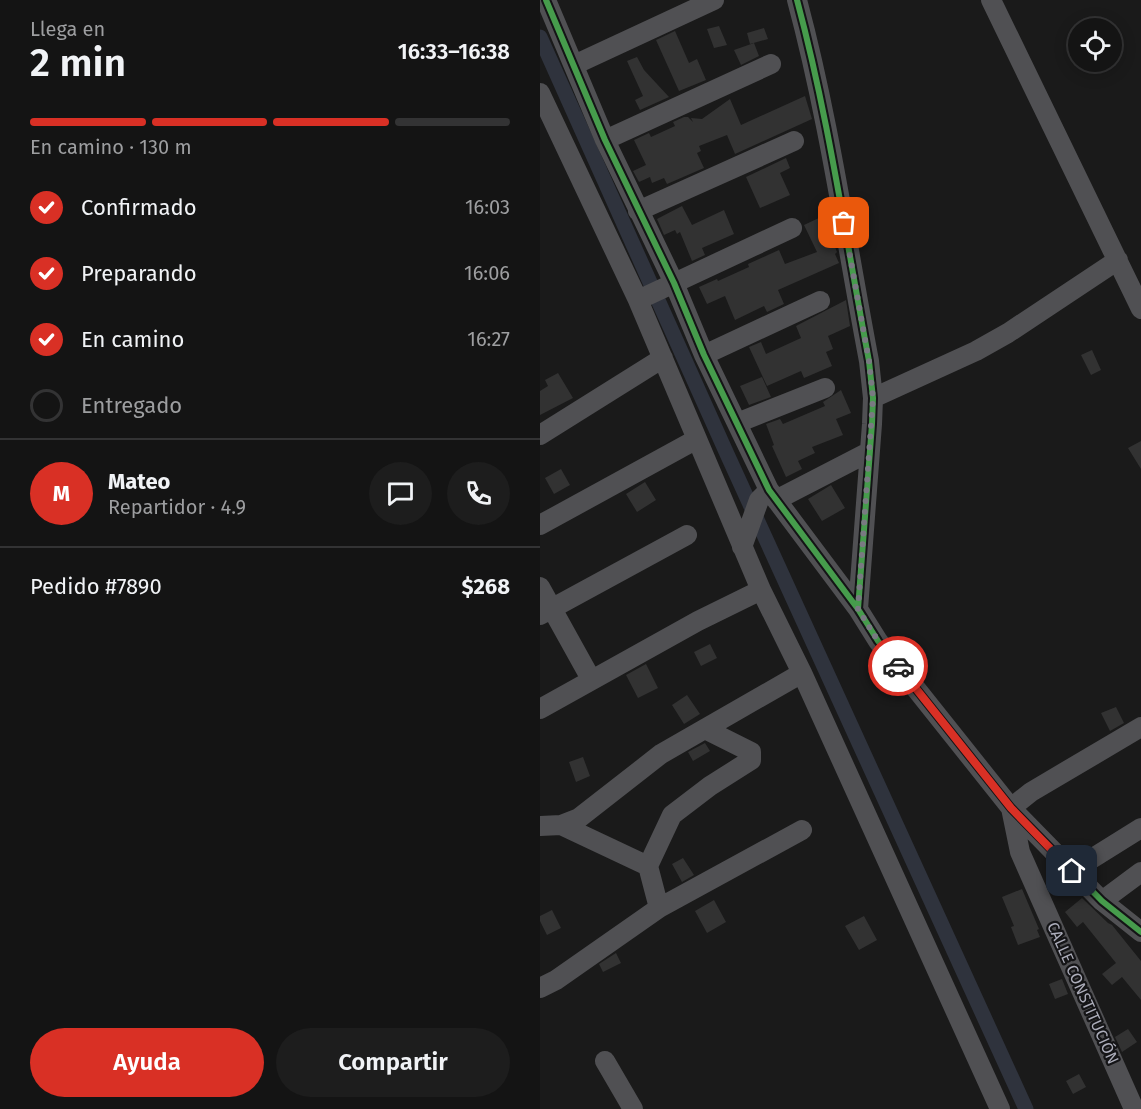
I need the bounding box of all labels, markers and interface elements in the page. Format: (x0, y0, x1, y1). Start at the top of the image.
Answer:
text: Llega en (30, 17, 105, 41)
map controls (1068, 18, 1122, 72)
button: locate (1068, 18, 1122, 72)
text: 16:33–16:38 (398, 38, 510, 65)
text: 2 min (30, 40, 126, 86)
text: En camino · 130 m (30, 135, 192, 159)
icon: check (30, 191, 63, 224)
text: Confirmado (81, 194, 197, 221)
text: 16:03 (465, 195, 510, 219)
pin (818, 197, 869, 248)
icon: bag (827, 206, 860, 239)
icon: check (30, 257, 63, 290)
text: Preparando (81, 260, 197, 287)
text: 16:06 (464, 261, 510, 285)
icon: check (30, 323, 63, 356)
text: En camino (81, 326, 184, 353)
text: 16:27 (467, 327, 510, 351)
text: Entregado (81, 392, 182, 419)
button: chat (369, 462, 432, 525)
button: phone (447, 462, 510, 525)
text: Mateo (108, 468, 170, 495)
text: M (53, 480, 70, 507)
text: Repartidor · 4.9 (108, 495, 246, 519)
text: Pedido #7890 (30, 573, 162, 600)
text: $268 (462, 573, 510, 600)
courier (868, 636, 928, 696)
icon: car (882, 650, 915, 683)
pin (1046, 845, 1097, 896)
icon: home (1055, 854, 1088, 887)
street label: CALLE CONSTITUCIÓN (1043, 919, 1124, 1067)
button: Ayuda (30, 1028, 264, 1097)
button: Compartir (276, 1028, 510, 1097)

